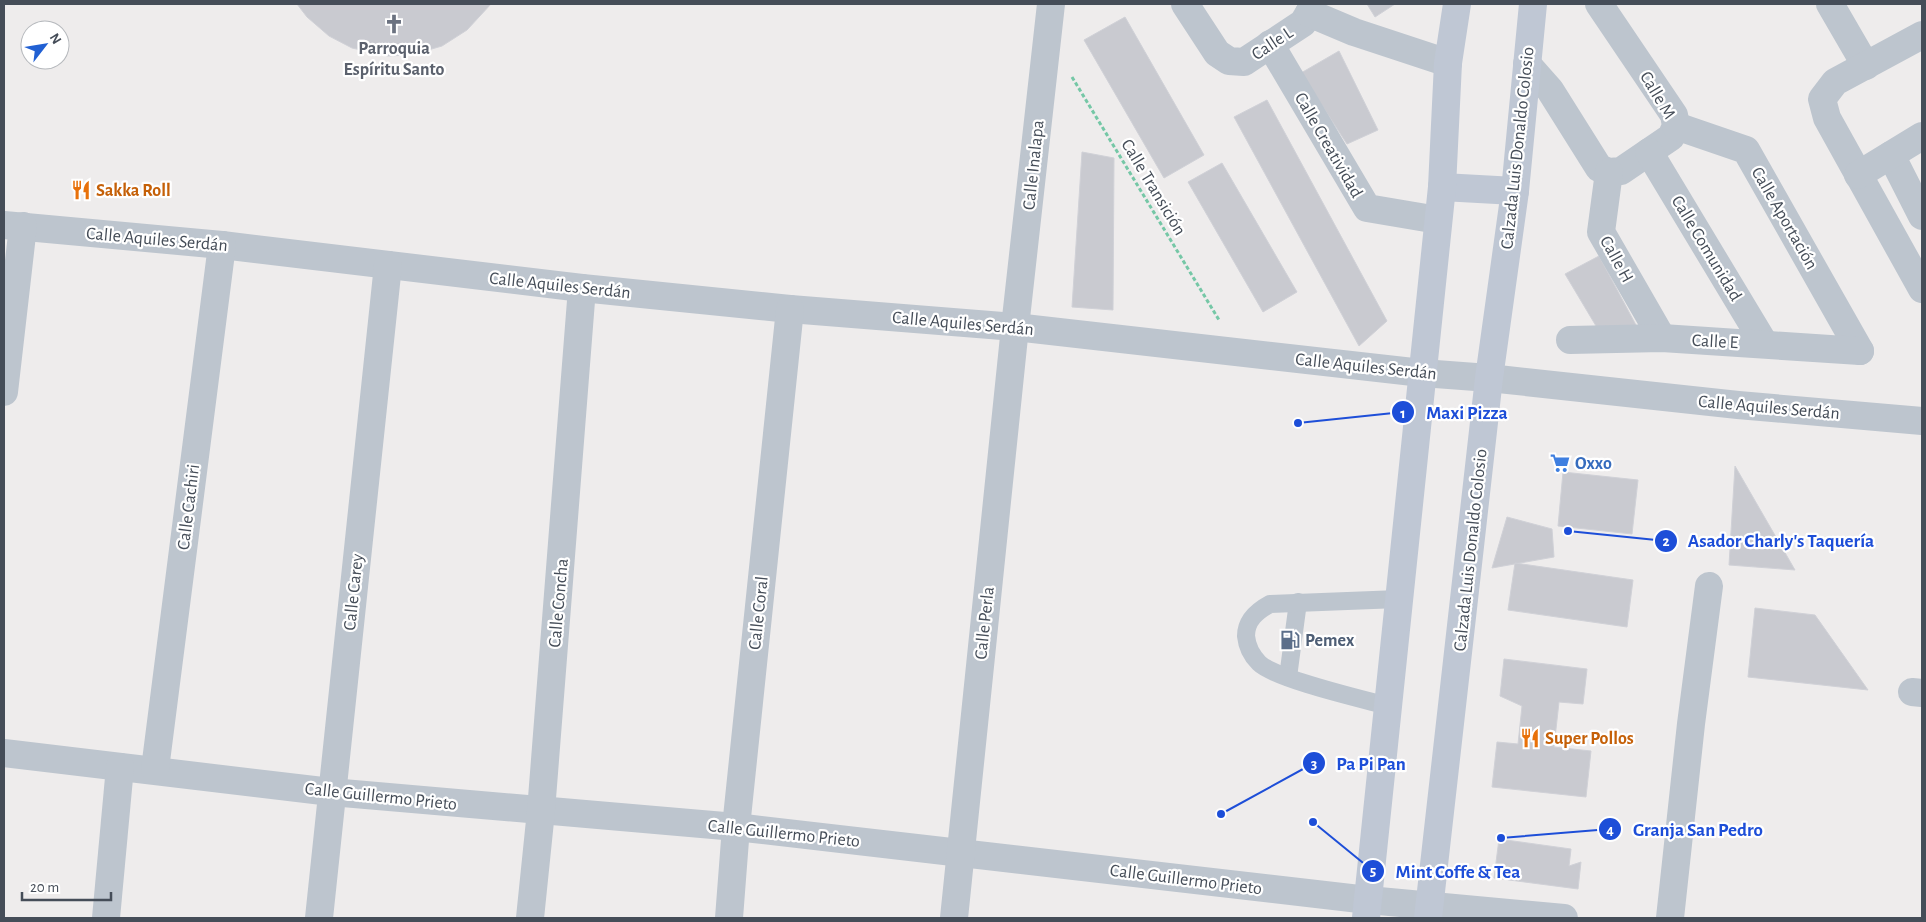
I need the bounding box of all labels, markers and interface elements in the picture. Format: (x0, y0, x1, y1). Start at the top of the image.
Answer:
church icon: Parroquia Espíritu Santo (383, 13, 405, 35)
north arrow (20, 20, 70, 70)
street label: Calle L (1249, 23, 1297, 64)
text: N (47, 31, 64, 47)
place label: Parroquia Espíritu Santo (344, 40, 445, 79)
street label: Calzada Luis Donaldo Colosio (1498, 46, 1538, 250)
street label: Calle M (1636, 69, 1678, 122)
street label: Calle Creatividad (1291, 90, 1365, 201)
street label: Calle Inalapa (1020, 119, 1048, 211)
street label: Calle Transición (1117, 136, 1189, 239)
street label: Calle Aportación (1748, 164, 1821, 273)
restaurant icon: Sakka Roll (70, 179, 92, 201)
place label: Sakka Roll (96, 182, 171, 200)
street label: Calle Comunidad (1668, 193, 1745, 304)
street label: Calle Aquiles Serdán (85, 225, 228, 255)
street label: Calle H (1596, 233, 1636, 286)
street label: Calle Aquiles Serdán (488, 270, 631, 302)
street label: Calle Aquiles Serdán (891, 309, 1034, 339)
street label: Calle E (1691, 332, 1739, 352)
street label: Calle Aquiles Serdán (1294, 351, 1437, 383)
street label: Calle Aquiles Serdán (1697, 393, 1840, 423)
callout: Maxi Pizza (1391, 395, 1517, 429)
text: Maxi Pizza (1426, 404, 1508, 423)
text: 1 (1400, 406, 1406, 421)
street label: Calzada Luis Donaldo Colosio (1451, 448, 1491, 652)
supermarket icon: Oxxo (1549, 452, 1571, 474)
place label: Oxxo (1575, 455, 1612, 473)
street label: Calle Cachiri (175, 463, 203, 551)
callout: Asador Charly's Taquería (1653, 524, 1885, 558)
text: Asador Charly's Taquería (1688, 532, 1874, 551)
text: 2 (1662, 534, 1670, 549)
street label: Calle Carey (341, 553, 367, 631)
street label: Calle Concha (546, 558, 572, 648)
street label: Calle Coral (746, 575, 772, 651)
street label: Calle Perla (972, 586, 998, 661)
fuel station icon: Pemex (1279, 629, 1301, 651)
place label: Pemex (1305, 632, 1355, 650)
restaurant icon: Super Pollos (1519, 727, 1541, 749)
place label: Super Pollos (1545, 730, 1634, 748)
callout: Pa Pi Pan (1302, 746, 1416, 780)
text: Pa Pi Pan (1336, 755, 1406, 774)
text: 3 (1311, 757, 1317, 772)
street label: Calle Guillermo Prieto (304, 780, 458, 814)
callout: Granja San Pedro (1598, 812, 1773, 846)
street label: Calle Guillermo Prieto (707, 817, 861, 851)
text: Granja San Pedro (1633, 821, 1763, 840)
text: 4 (1606, 823, 1614, 838)
callout: Mint Coffe & Tea (1361, 854, 1530, 888)
street label: Calle Guillermo Prieto (1109, 862, 1263, 898)
text: Mint Coffe & Tea (1396, 863, 1520, 882)
text: 5 (1370, 864, 1376, 879)
scale bar (22, 870, 111, 902)
text: 20 m (30, 880, 59, 895)

